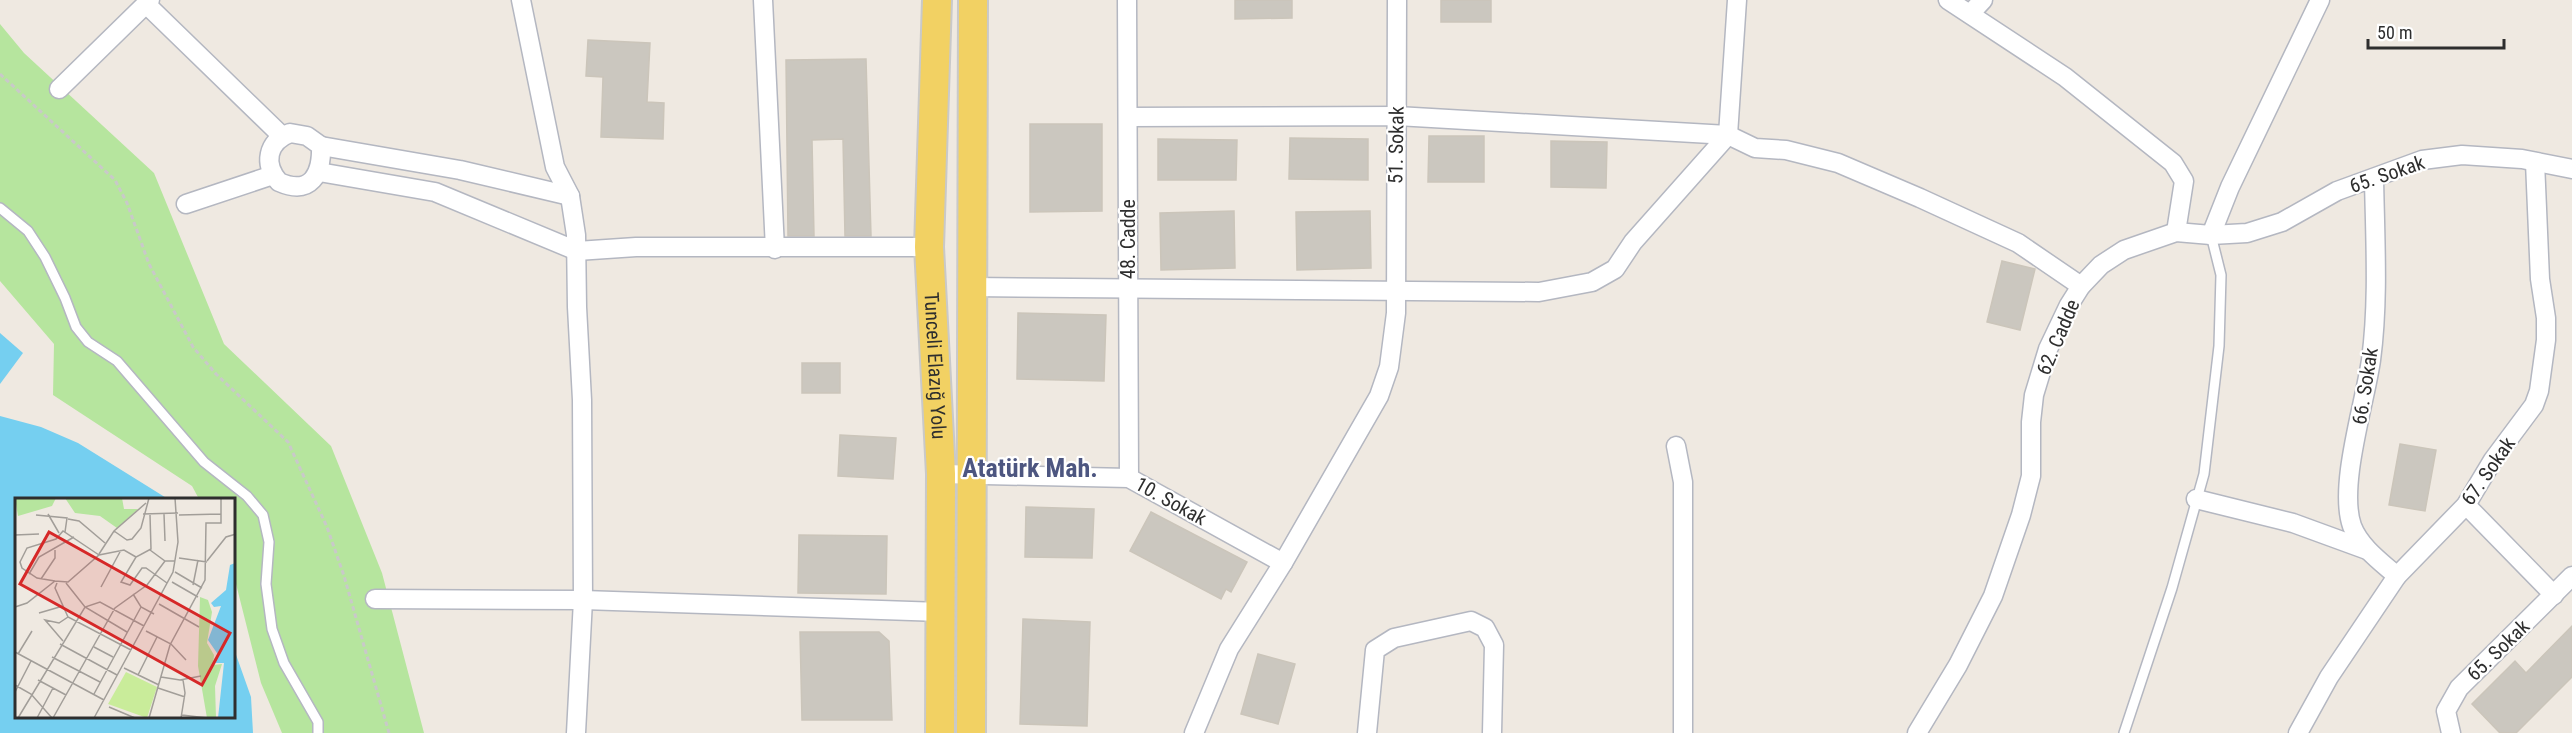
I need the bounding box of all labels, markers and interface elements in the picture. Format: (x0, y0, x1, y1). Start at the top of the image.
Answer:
scale bar (2368, 12, 2504, 50)
text: 50 m (2377, 22, 2412, 43)
street label: 51. Sokak (1383, 106, 1409, 184)
street label: 65. Sokak (2346, 150, 2428, 198)
street label: 48. Cadde (1116, 199, 1140, 279)
street label: Tunceli Elazığ Yolu (919, 291, 951, 440)
street label: 62. Cadde (2031, 296, 2085, 378)
street label: 66. Sokak (2347, 346, 2383, 426)
street label: 67. Sokak (2456, 432, 2520, 510)
district label: Atatürk Mah. (962, 453, 1098, 483)
street label: 10. Sokak (1131, 472, 1211, 530)
inset map (15, 498, 236, 718)
street label: 65. Sokak (2462, 614, 2534, 686)

